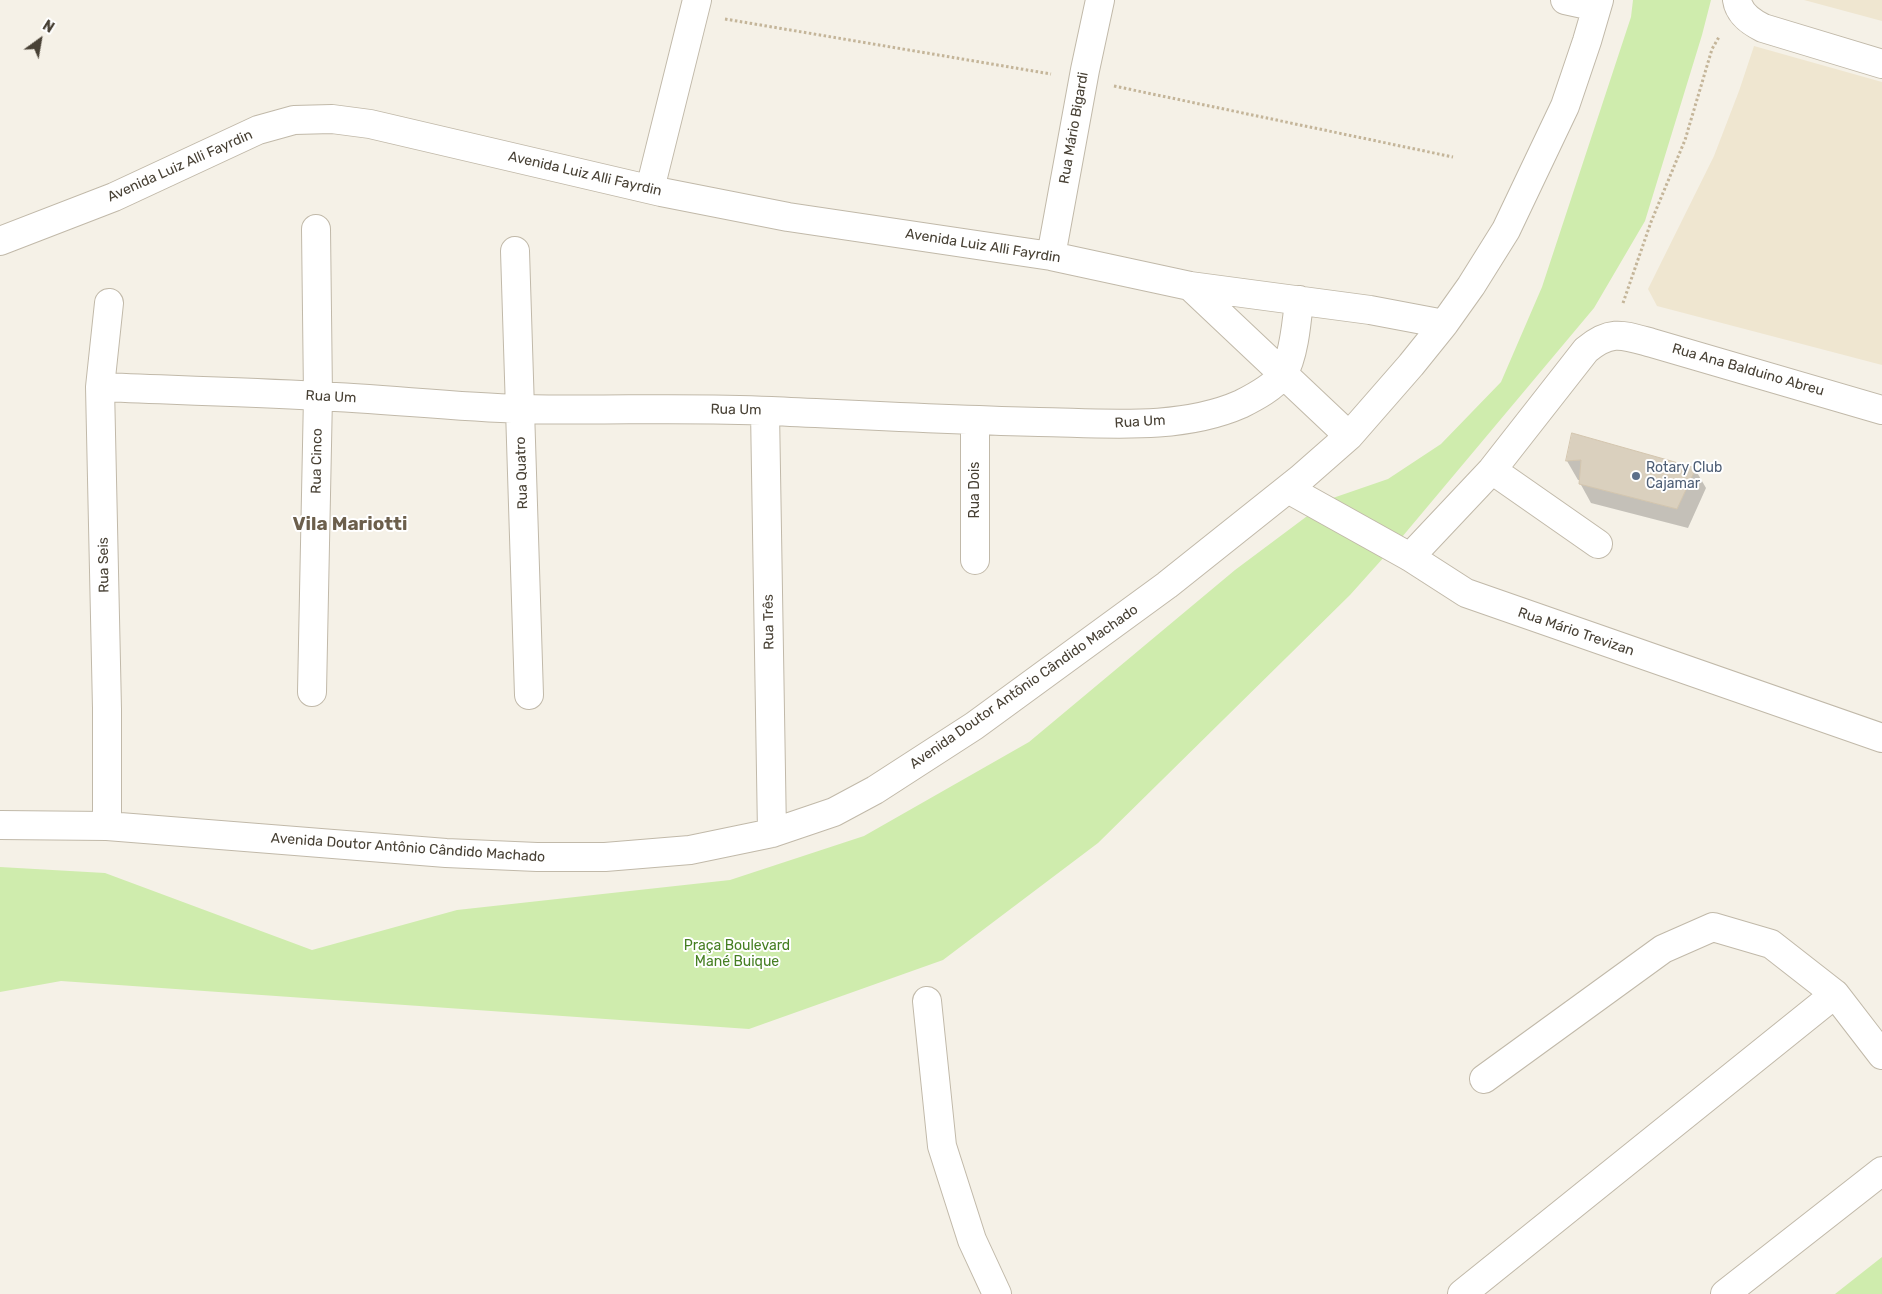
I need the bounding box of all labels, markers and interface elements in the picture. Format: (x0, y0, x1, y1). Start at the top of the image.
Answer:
north arrow (15, 15, 65, 65)
text: N (39, 17, 57, 37)
street label: Rua Mário Bigardi (1056, 71, 1092, 185)
street label: Avenida Luiz Alli Fayrdin (105, 126, 255, 206)
street label: Avenida Luiz Alli Fayrdin (507, 148, 663, 200)
street label: Avenida Luiz Alli Fayrdin (904, 225, 1062, 267)
street label: Rua Ana Balduino Abreu (1670, 340, 1826, 400)
street label: Rua Um (305, 387, 357, 407)
street label: Rua Um (710, 401, 762, 419)
street label: Rua Um (1114, 412, 1166, 432)
street label: Rua Cinco (308, 428, 326, 494)
street label: Rua Quatro (512, 436, 532, 510)
place label: Rotary Club Cajamar (1646, 460, 1722, 492)
street label: Rua Dois (967, 462, 983, 518)
marker: Rotary Club Cajamar (1630, 470, 1642, 482)
district label: Vila Mariotti (293, 514, 407, 536)
street label: Rua Seis (95, 537, 113, 593)
street label: Rua Três (760, 594, 778, 650)
street label: Avenida Doutor Antônio Cândido Machado (907, 601, 1141, 773)
street label: Rua Mário Trevizan (1516, 604, 1636, 660)
street label: Avenida Doutor Antônio Cândido Machado (270, 830, 546, 866)
park label: Praça Boulevard Mané Buique (684, 938, 790, 970)

